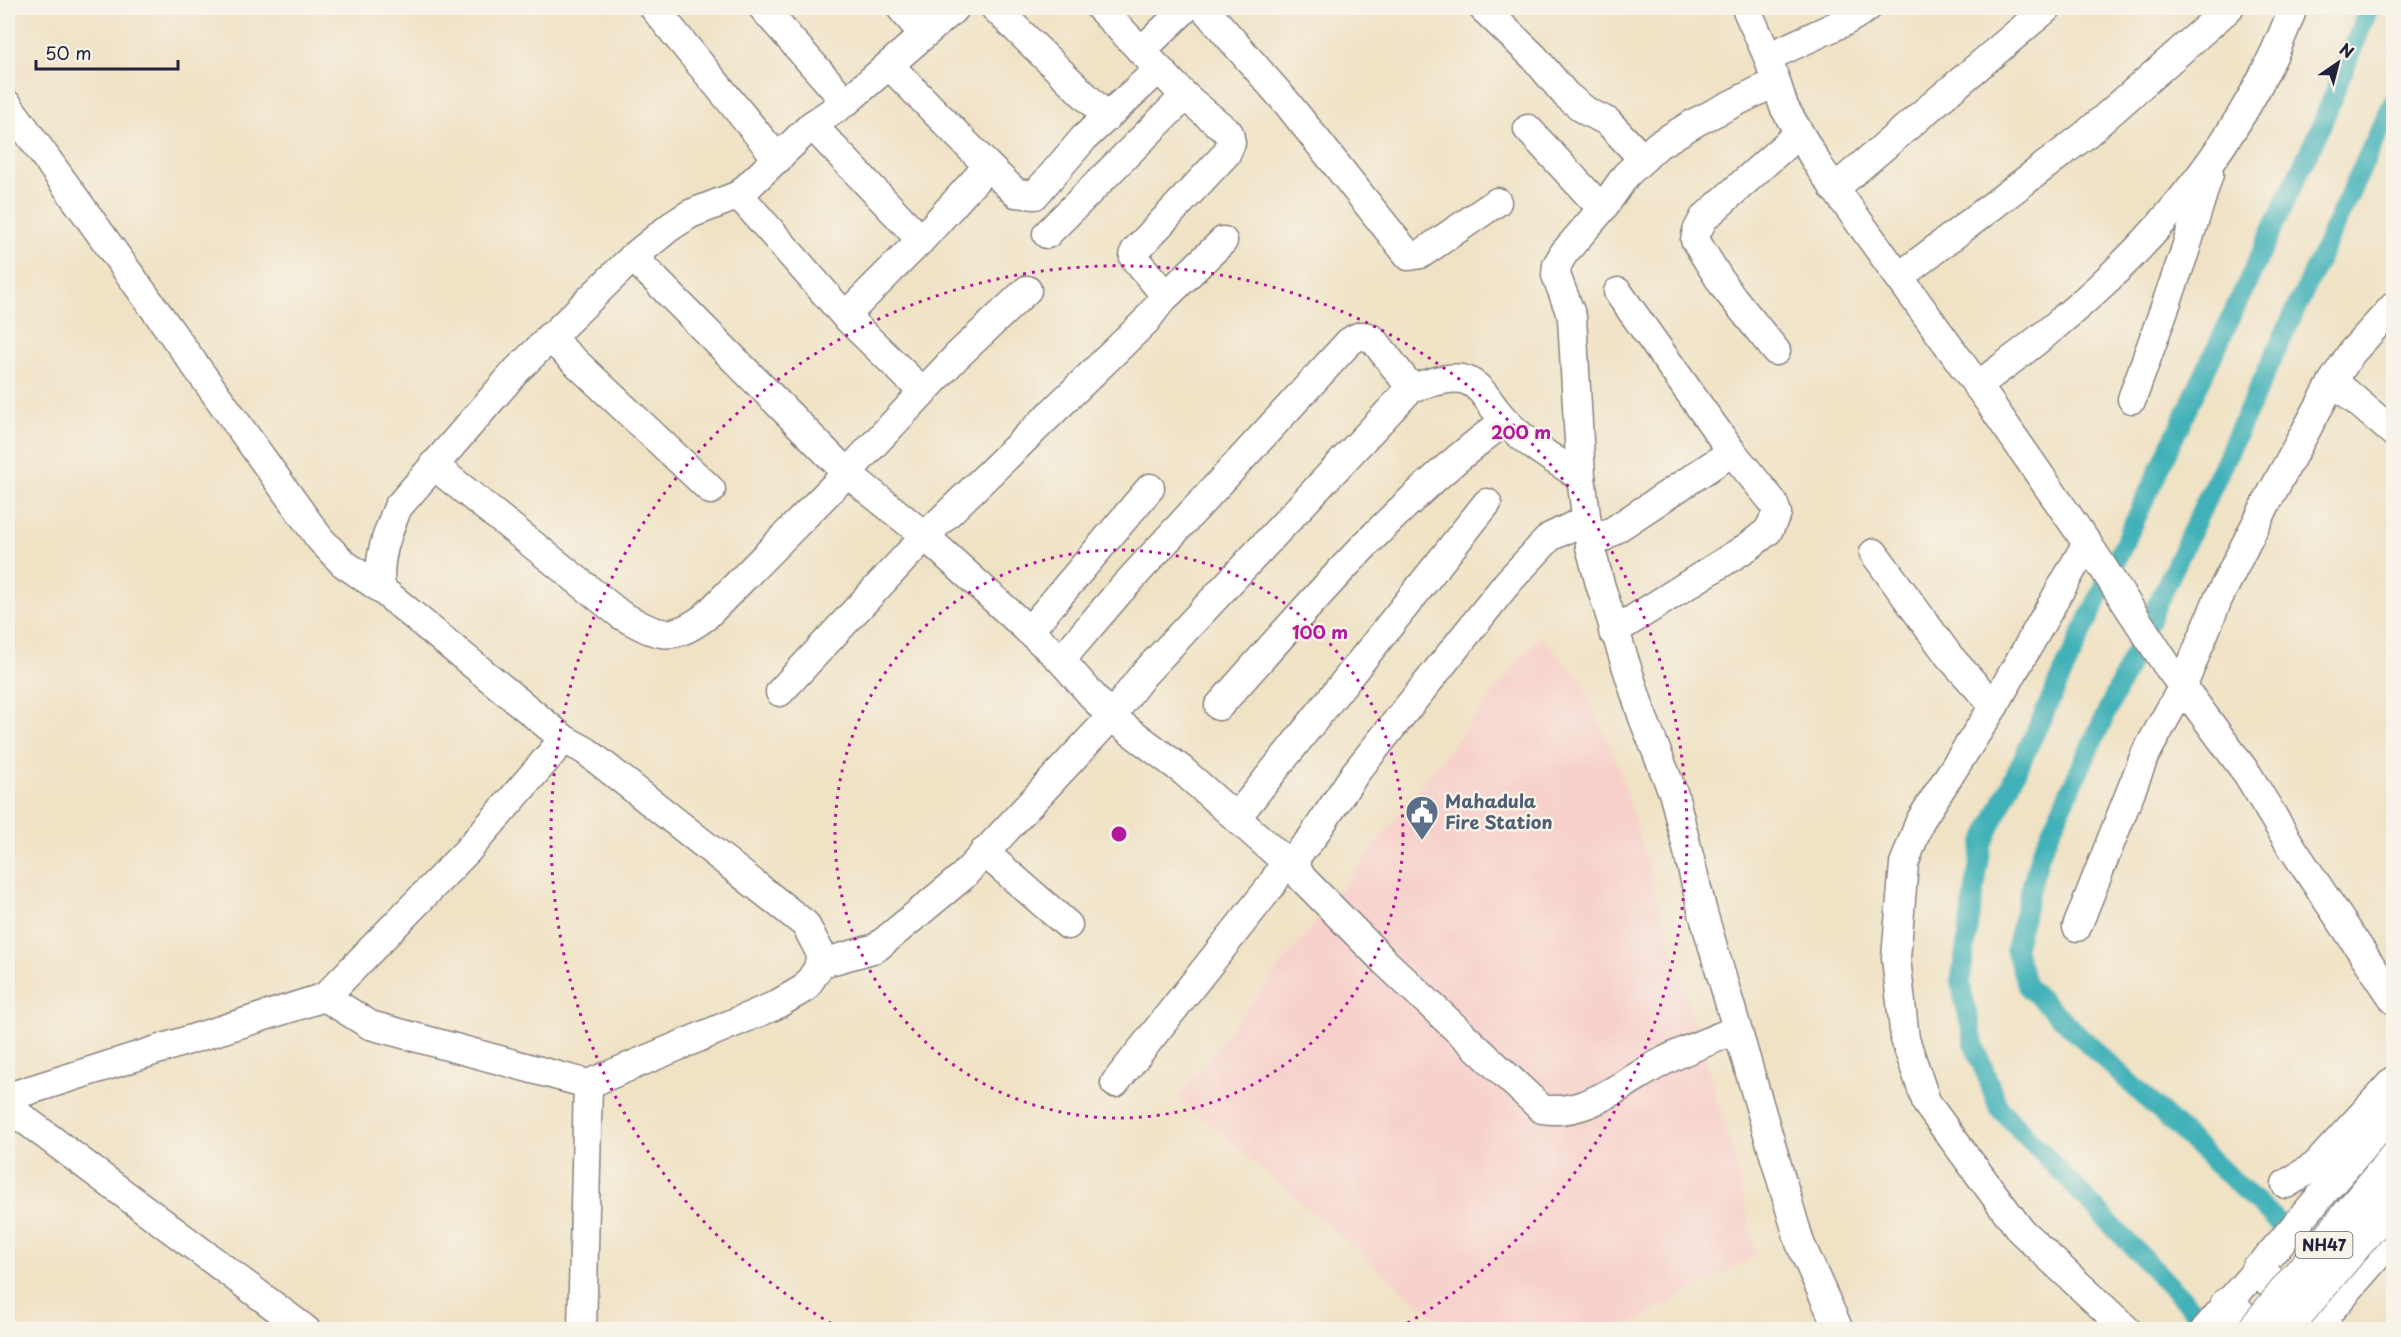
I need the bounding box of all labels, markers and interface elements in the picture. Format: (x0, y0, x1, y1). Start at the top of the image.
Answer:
scale bar (36, 33, 178, 71)
north arrow (2308, 33, 2368, 93)
text: N (2335, 36, 2359, 63)
text: 50 m (45, 39, 92, 66)
text: 200 m (1491, 418, 1551, 445)
text: 100 m (1292, 618, 1348, 645)
place label: Mahadula Fire Station (1445, 787, 1553, 835)
public building icon: Mahadula Fire Station (1404, 794, 1440, 841)
centre of rings (1109, 824, 1129, 844)
road number: NH47 (2296, 1232, 2352, 1258)

